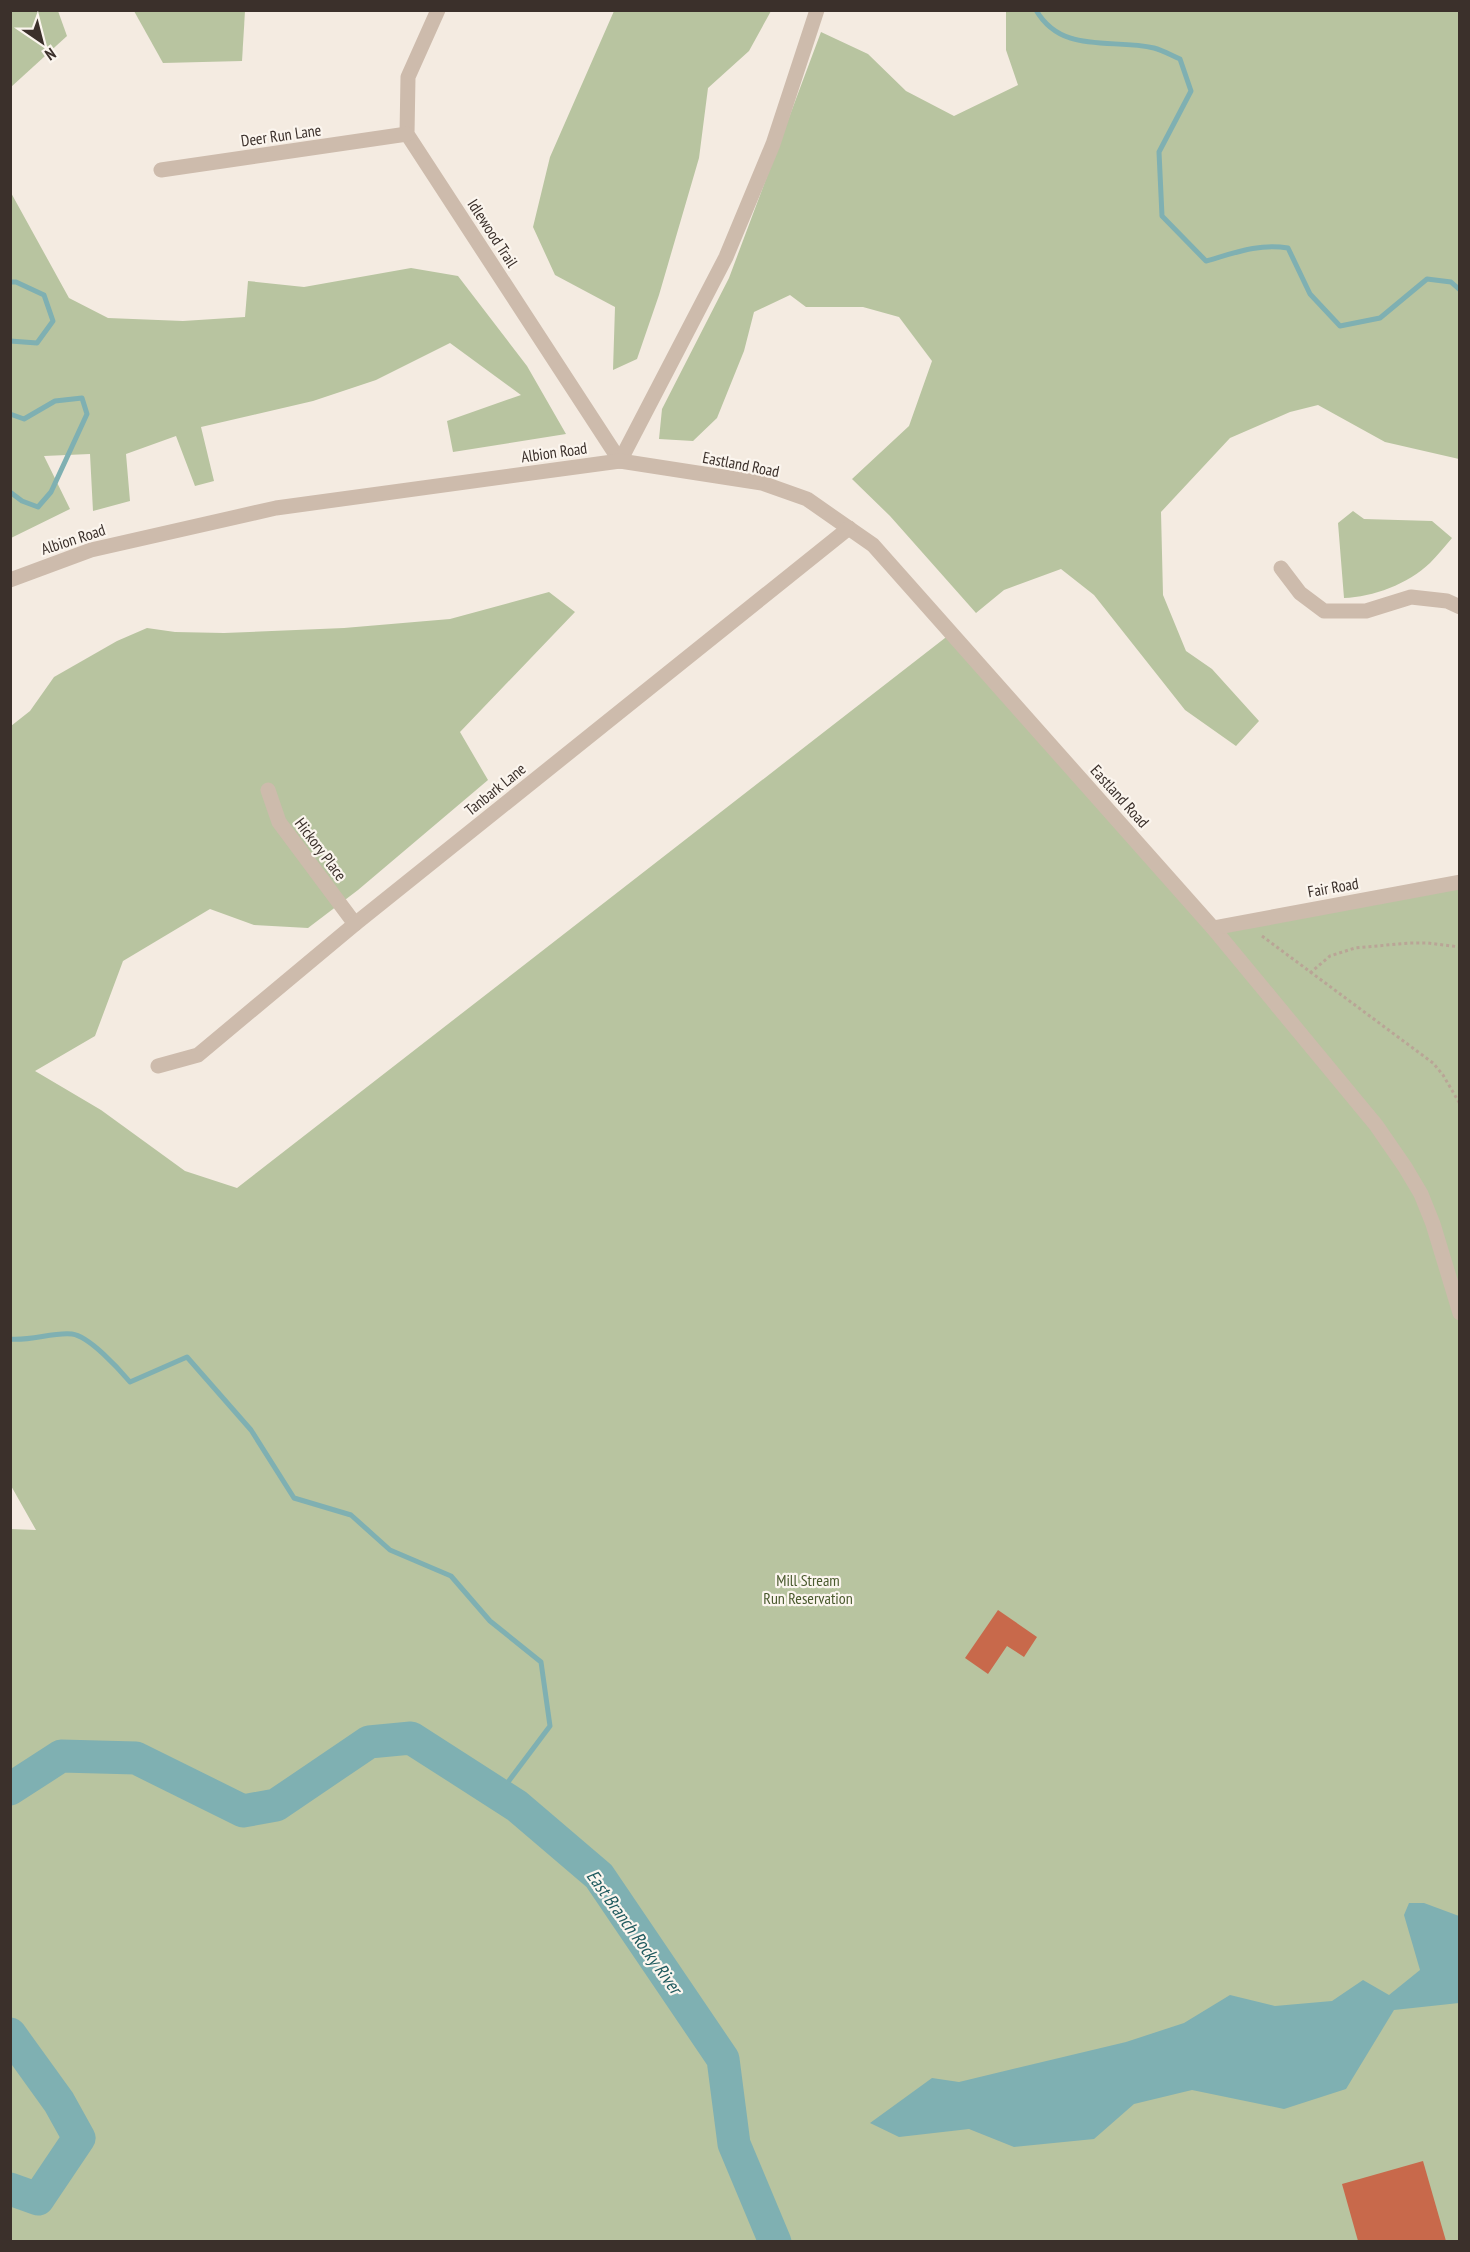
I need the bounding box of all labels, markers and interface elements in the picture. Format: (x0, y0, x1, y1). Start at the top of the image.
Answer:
north arrow (12, 12, 72, 72)
text: N (41, 44, 60, 65)
street label: Deer Run Lane (240, 119, 322, 151)
street label: Idlewood Trail (463, 195, 523, 271)
street label: Albion Road (520, 437, 588, 467)
street label: Eastland Road (701, 447, 781, 481)
street label: Albion Road (38, 519, 108, 559)
street label: Tanbark Lane (460, 758, 530, 820)
street label: Eastland Road (1087, 760, 1154, 832)
street label: Hickory Place (291, 814, 351, 884)
street label: Fair Road (1306, 873, 1360, 901)
park label: Mill Stream Run Reservation (763, 1570, 853, 1608)
water label: East Branch Rocky River (582, 1865, 689, 2001)

